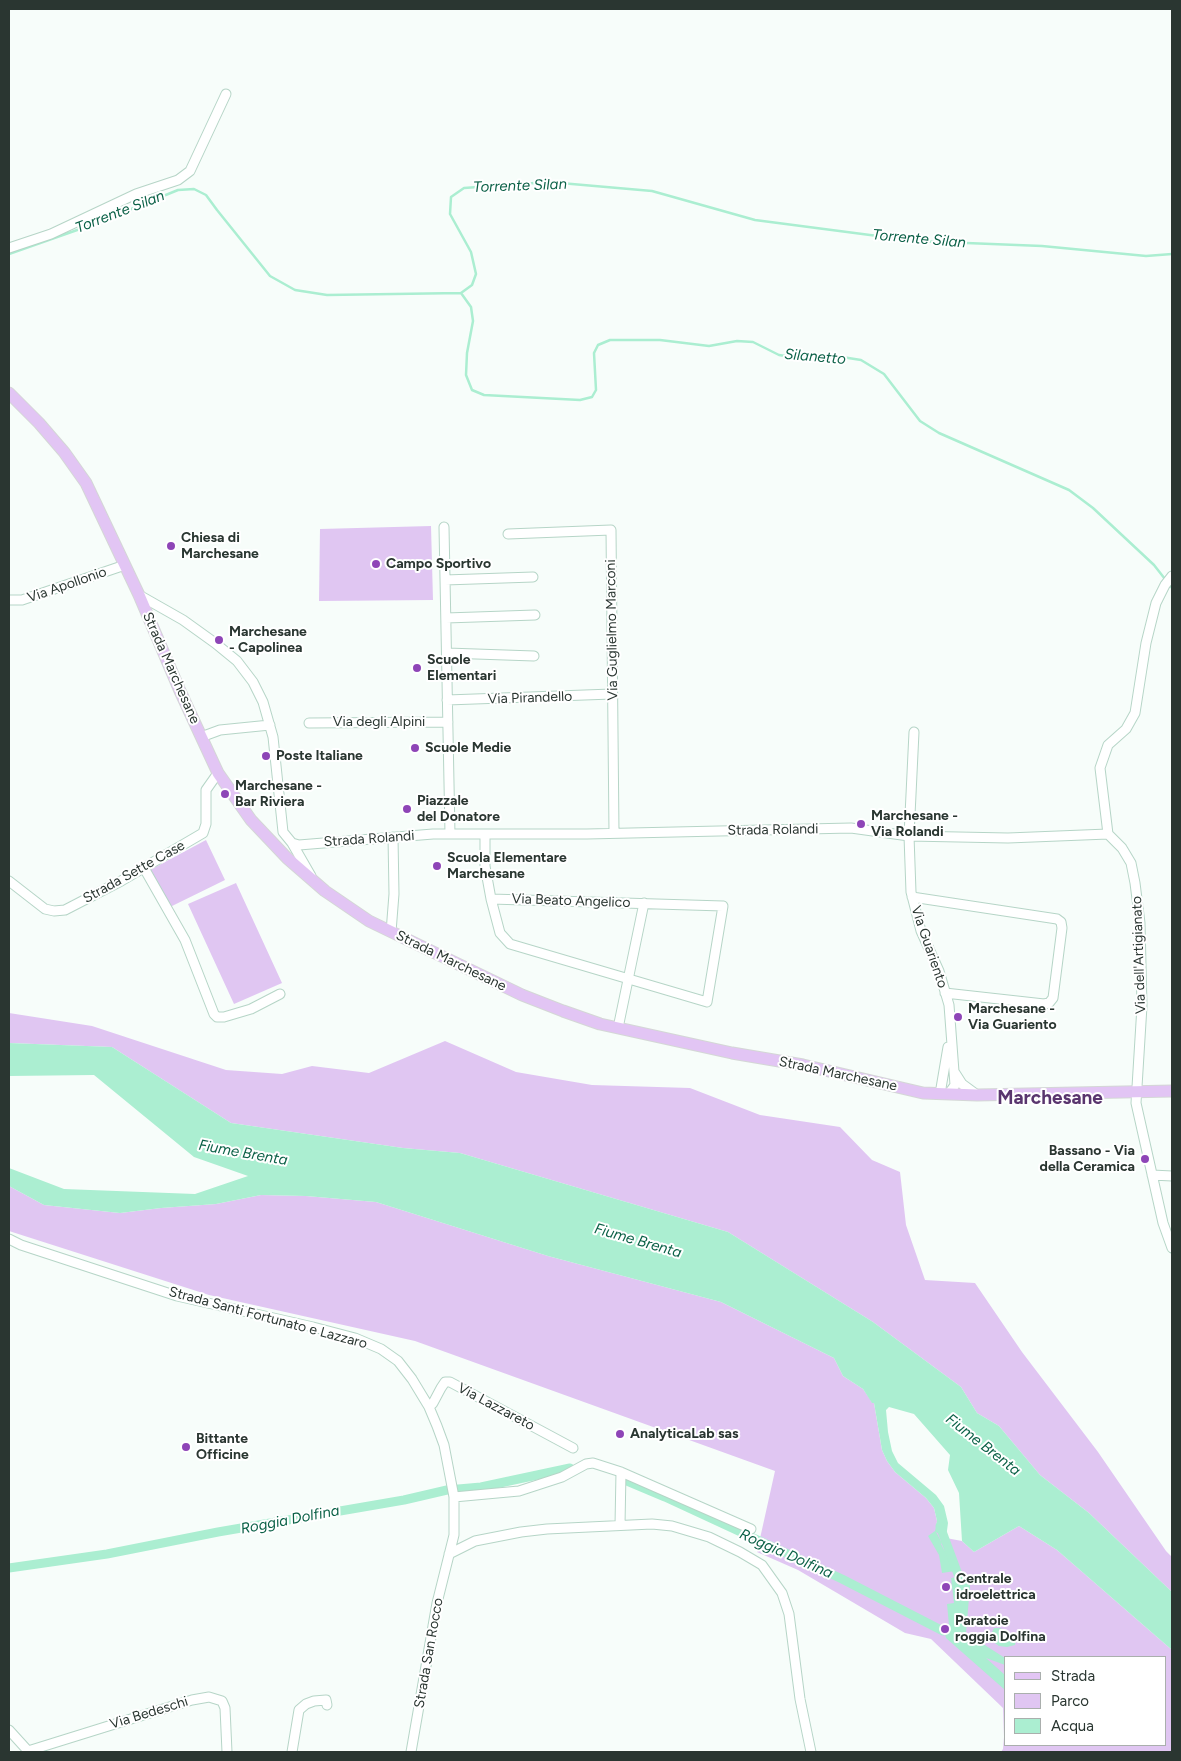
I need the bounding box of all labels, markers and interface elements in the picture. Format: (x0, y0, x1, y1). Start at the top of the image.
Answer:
water label: Torrente Silan (473, 175, 567, 197)
water label: Torrente Silan (73, 187, 167, 237)
water label: Torrente Silan (872, 226, 966, 252)
water label: Silanetto (783, 345, 847, 369)
place label: Chiesa di Marchesane (181, 530, 259, 562)
marker: Chiesa di Marchesane (165, 540, 177, 552)
place label: Campo Sportivo (386, 556, 491, 572)
marker: Campo Sportivo (370, 558, 382, 570)
street label: Via Guglielmo Marconi (602, 559, 622, 701)
street label: Via Apollonio (25, 564, 109, 606)
street label: Strada Marchesane (139, 610, 203, 726)
place label: Marchesane - Capolinea (229, 624, 307, 656)
marker: Marchesane - Capolinea (213, 634, 225, 646)
place label: Scuole Elementari (427, 652, 496, 684)
marker: Scuole Elementari (411, 662, 423, 674)
street label: Via Pirandello (487, 688, 573, 708)
street label: Via degli Alpini (333, 714, 425, 730)
place label: Scuole Medie (425, 740, 511, 756)
marker: Scuole Medie (409, 742, 421, 754)
place label: Poste Italiane (276, 748, 363, 764)
marker: Poste Italiane (260, 750, 272, 762)
place label: Marchesane - Bar Riviera (235, 778, 322, 810)
marker: Marchesane - Bar Riviera (219, 788, 231, 800)
place label: Piazzale del Donatore (417, 793, 500, 826)
marker: Piazzale del Donatore (401, 803, 413, 815)
place label: Marchesane - Via Rolandi (871, 808, 958, 840)
marker: Marchesane - Via Rolandi (855, 818, 867, 830)
street label: Strada Rolandi (727, 821, 819, 839)
street label: Strada Rolandi (323, 827, 415, 851)
street label: Strada Sette Case (80, 837, 188, 907)
place label: Scuola Elementare Marchesane (447, 850, 567, 882)
marker: Scuola Elementare Marchesane (431, 860, 443, 872)
street label: Via Beato Angelico (511, 891, 631, 911)
street label: Via dell'Artigianato (1129, 896, 1149, 1014)
street label: Via Guariento (907, 904, 951, 990)
street label: Strada Marchesane (393, 927, 509, 995)
place label: Marchesane - Via Guariento (968, 1001, 1057, 1034)
marker: Marchesane - Via Guariento (952, 1011, 964, 1023)
street label: Strada Marchesane (777, 1053, 899, 1095)
district label: Marchesane (997, 1087, 1103, 1109)
water label: Fiume Brenta (197, 1136, 289, 1170)
place label: Bassano - Via della Ceramica (1040, 1143, 1135, 1176)
marker: Bassano - Via della Ceramica (1139, 1153, 1151, 1165)
water label: Fiume Brenta (592, 1220, 684, 1262)
street label: Strada Santi Fortunato e Lazzaro (167, 1283, 369, 1353)
street label: Via Lazzareto (455, 1380, 537, 1434)
water label: Fiume Brenta (942, 1410, 1024, 1480)
place label: AnalyticaLab sas (630, 1426, 738, 1442)
marker: AnalyticaLab sas (614, 1428, 626, 1440)
place label: Bittante Officine (196, 1431, 249, 1464)
marker: Bittante Officine (180, 1441, 192, 1453)
water label: Roggia Dolfina (239, 1502, 341, 1538)
water label: Roggia Dolfina (737, 1525, 835, 1583)
place label: Centrale idroelettrica (956, 1571, 1036, 1604)
marker: Centrale idroelettrica (940, 1581, 952, 1593)
street label: Strada San Rocco (411, 1597, 447, 1709)
place label: Paratoie roggia Dolfina (955, 1613, 1046, 1645)
marker: Paratoie roggia Dolfina (939, 1623, 951, 1635)
legend (1004, 1656, 1166, 1746)
text: Strada (1051, 1667, 1095, 1685)
text: Parco (1051, 1692, 1089, 1710)
street label: Via Bedeschi (108, 1693, 190, 1733)
text: Acqua (1051, 1717, 1094, 1735)

